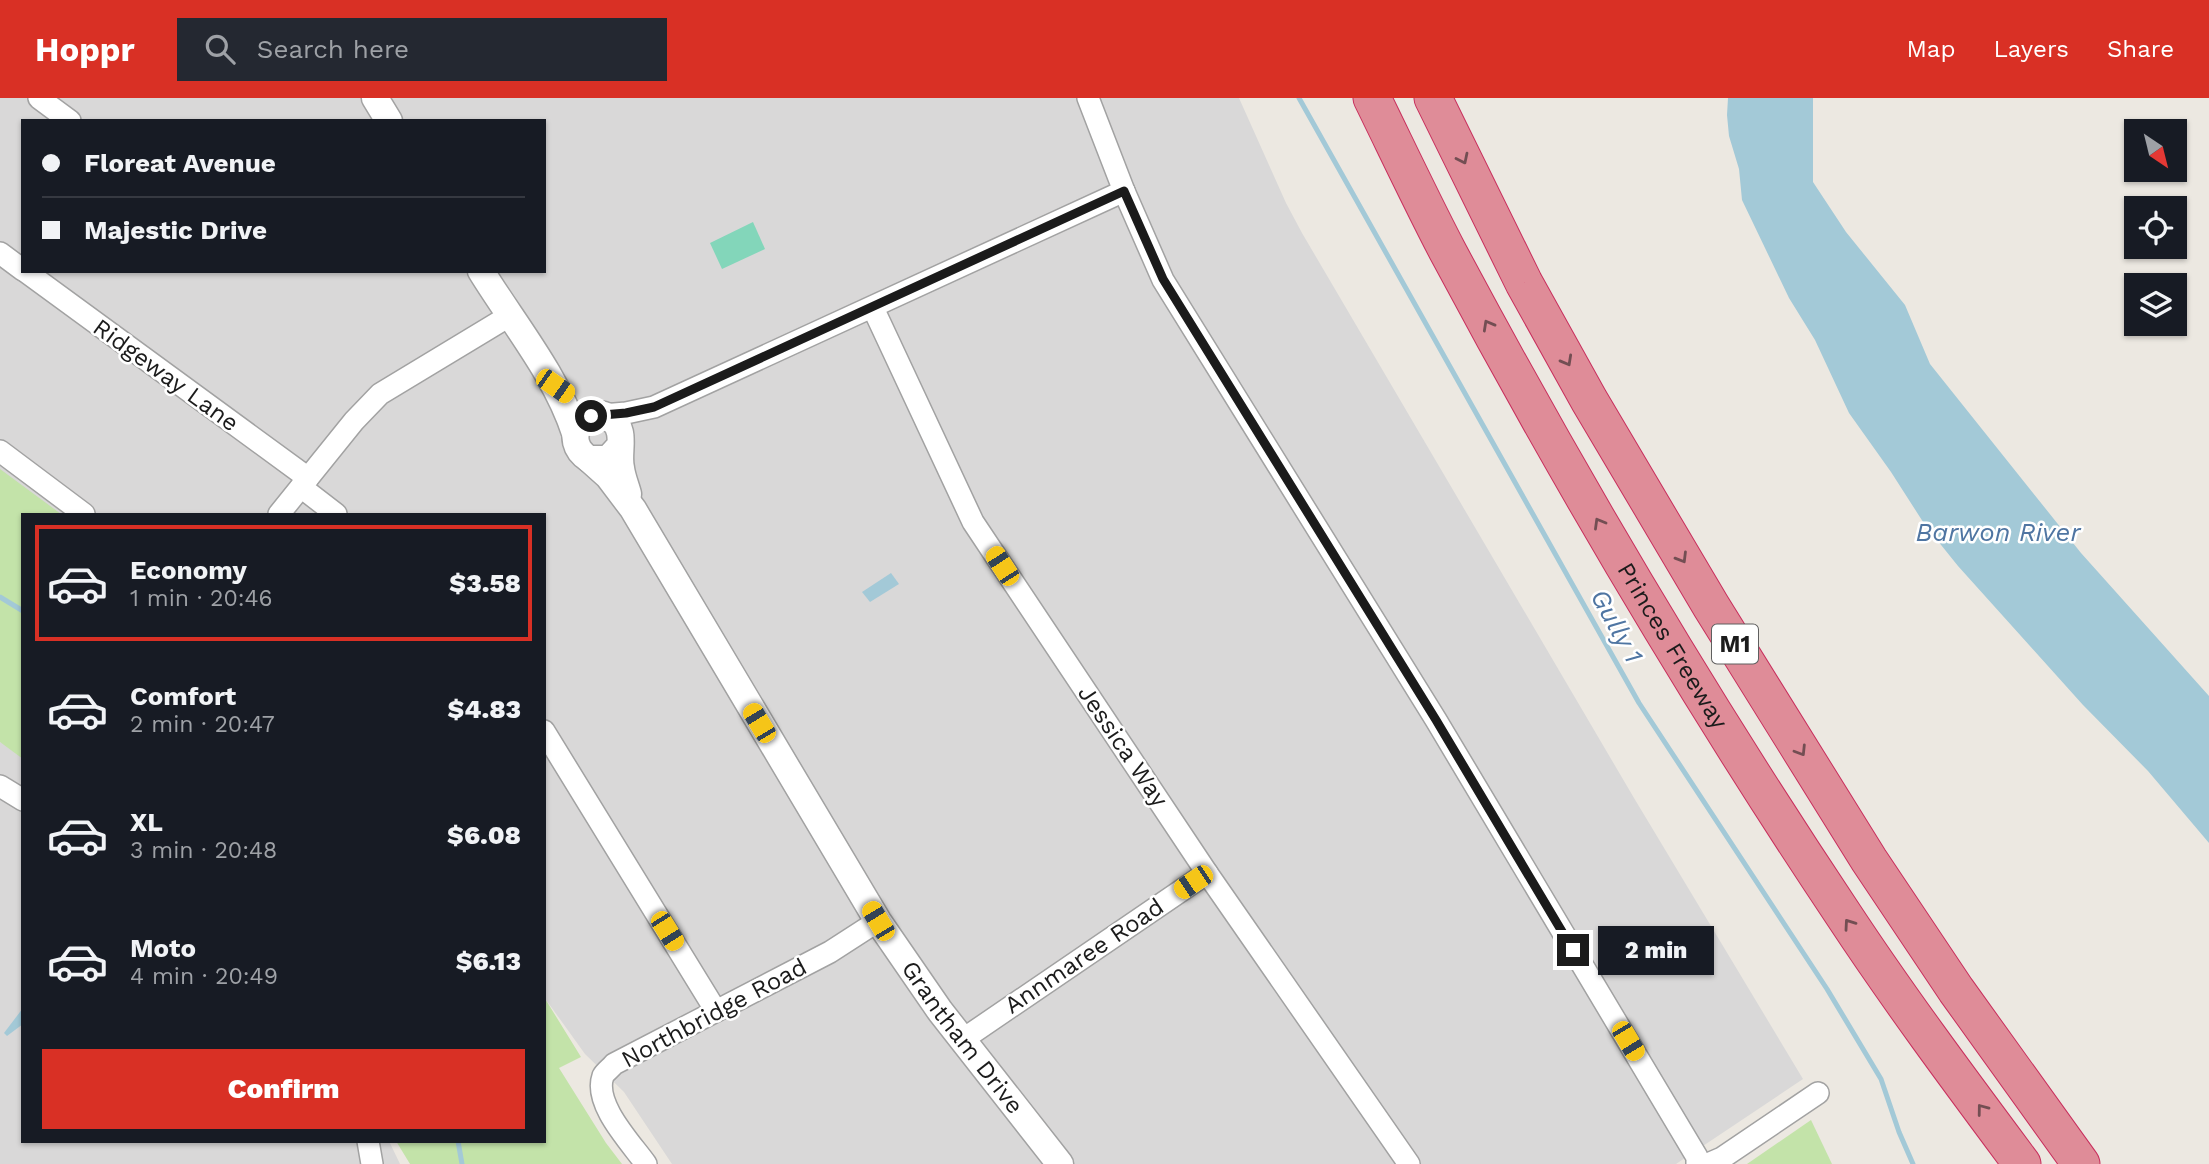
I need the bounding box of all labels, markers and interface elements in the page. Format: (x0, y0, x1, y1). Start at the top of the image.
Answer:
search box (177, 18, 667, 81)
text: Hoppr (35, 30, 135, 69)
icon: search (201, 30, 239, 68)
text: Search here (257, 34, 409, 64)
text: Map (1907, 35, 1955, 63)
text: Layers (1993, 35, 2069, 63)
text: Share (2107, 35, 2174, 63)
north arrow (2124, 119, 2188, 182)
map controls (2124, 119, 2187, 336)
text: Floreat Avenue (84, 148, 276, 178)
one-way arrow (1455, 152, 1469, 164)
button: locate (2124, 196, 2187, 259)
text: Majestic Drive (84, 215, 267, 245)
button: layers (2124, 273, 2187, 336)
street label: Ridgeway Lane (88, 313, 244, 437)
one-way arrow (1483, 320, 1496, 332)
one-way arrow (1559, 354, 1573, 366)
car (532, 365, 579, 407)
route start (575, 400, 607, 432)
water label: Barwon River (1916, 517, 2081, 547)
one-way arrow (1595, 518, 1608, 531)
car (982, 543, 1023, 589)
one-way arrow (1674, 550, 1687, 563)
icon: car (46, 552, 109, 615)
text: Economy (130, 555, 247, 585)
street label: Princes Freeway (1611, 557, 1734, 734)
text: $3.58 (449, 568, 521, 598)
water label: Gully 1 (1585, 584, 1649, 668)
text: 1 min · 20:46 (130, 585, 273, 612)
road number: M1 (1712, 624, 1758, 664)
icon: car (46, 678, 109, 741)
street label: Jessica Way (1072, 680, 1174, 813)
text: Comfort (130, 681, 236, 711)
text: $4.83 (447, 694, 521, 724)
car (740, 700, 779, 746)
text: 2 min · 20:47 (130, 711, 275, 738)
one-way arrow (1793, 744, 1806, 757)
icon: car (46, 804, 109, 867)
text: XL (130, 807, 163, 837)
text: $6.08 (447, 820, 521, 850)
text: 3 min · 20:48 (130, 837, 277, 864)
car (1170, 862, 1217, 902)
street label: Annmaree Road (999, 892, 1169, 1020)
car (859, 898, 898, 944)
car (647, 908, 688, 954)
one-way arrow (1845, 919, 1858, 932)
callout: 2 min (1598, 926, 1713, 974)
icon: car (46, 930, 109, 993)
text: Moto (130, 933, 196, 963)
route end (1557, 934, 1589, 966)
text: 2 min (1625, 937, 1687, 964)
text: $6.13 (456, 946, 521, 976)
street label: Northbridge Road (617, 952, 811, 1074)
street label: Grantham Drive (896, 955, 1029, 1119)
text: 4 min · 20:49 (130, 963, 278, 990)
car (1609, 1018, 1648, 1064)
button: Confirm (42, 1049, 525, 1129)
one-way arrow (1977, 1104, 1990, 1117)

